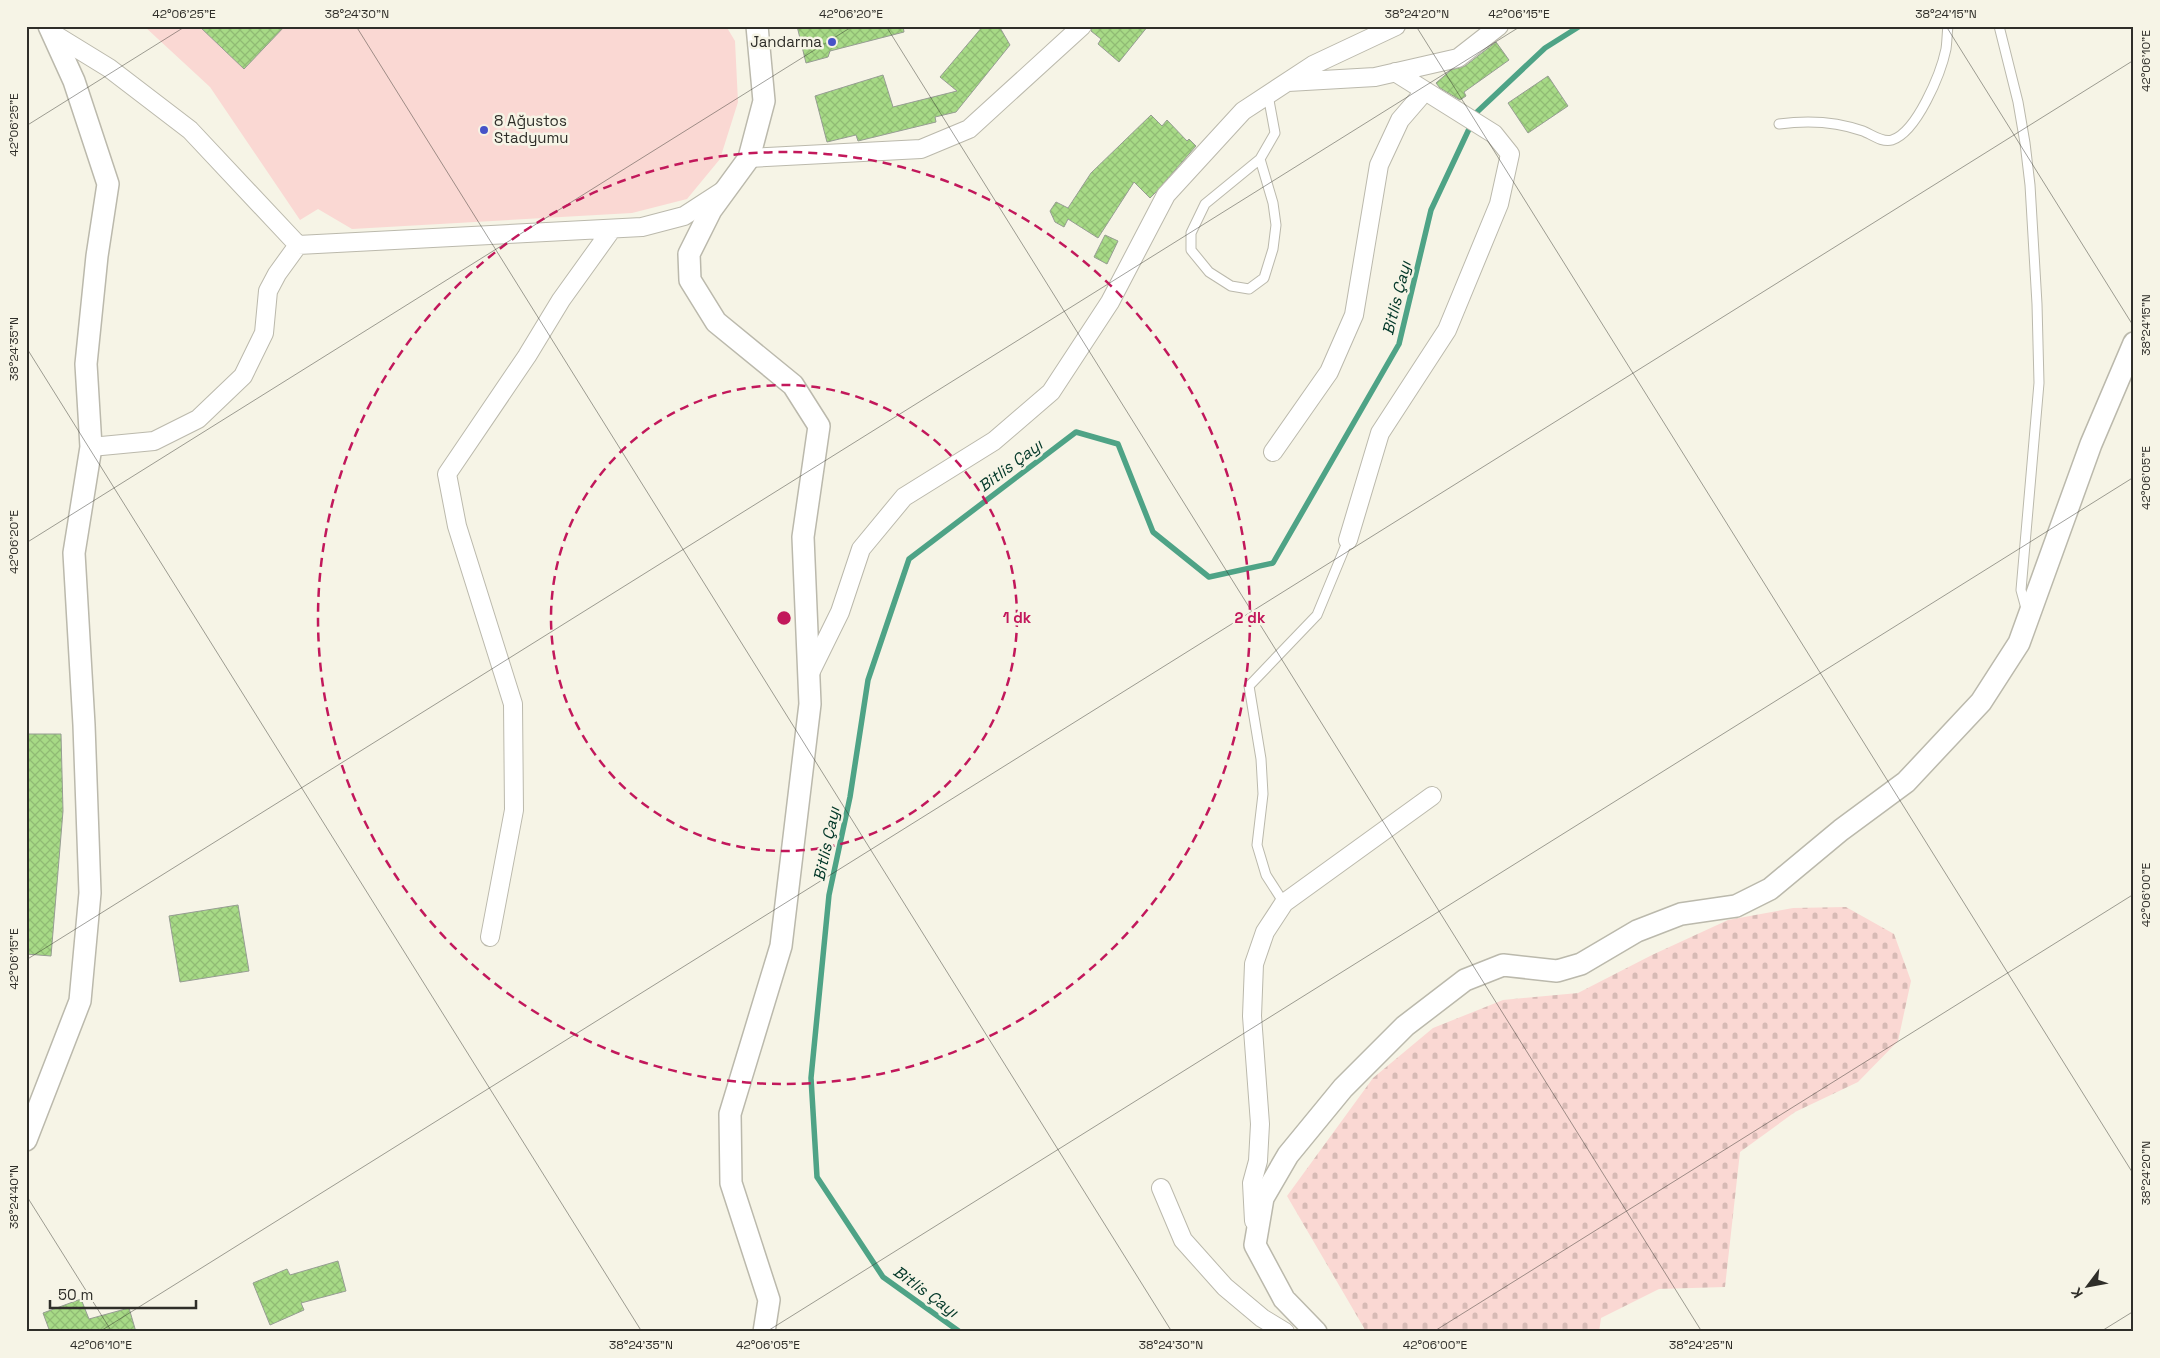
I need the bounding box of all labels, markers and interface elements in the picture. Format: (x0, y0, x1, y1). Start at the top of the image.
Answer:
text: 42°06'25"E (152, 6, 216, 22)
text: 38°24'30"N (325, 6, 389, 22)
text: 42°06'20"E (819, 6, 883, 22)
text: 38°24'20"N (1385, 6, 1449, 22)
text: 42°06'15"E (1488, 6, 1550, 22)
text: 38°24'15"N (1915, 6, 1977, 22)
text: 42°06'10"E (2138, 30, 2154, 92)
place label: Jandarma (750, 32, 822, 51)
marker: Jandarma (826, 36, 838, 48)
text: 42°06'25"E (6, 93, 22, 157)
place label: 8 Ağustos Stadyumu (494, 111, 568, 147)
marker: 8 Ağustos Stadyumu (478, 124, 490, 136)
water label: Bitlis Çayı (1377, 258, 1416, 337)
text: 38°24'15"N (2138, 294, 2154, 356)
text: 38°24'35"N (6, 317, 22, 381)
water label: Bitlis Çayı (974, 434, 1048, 496)
text: 42°06'05"E (2138, 446, 2154, 510)
text: 42°06'20"E (6, 510, 22, 574)
text: 1 dk (1003, 608, 1032, 627)
text: 2 dk (1235, 608, 1266, 627)
centre of rings (775, 609, 793, 627)
water label: Bitlis Çayı (808, 804, 845, 883)
text: 42°06'00"E (2138, 862, 2154, 927)
text: 42°06'15"E (6, 928, 22, 990)
text: 38°24'20"N (2138, 1141, 2154, 1205)
text: 38°24'40"N (6, 1165, 22, 1229)
north arrow (2062, 1260, 2112, 1310)
water label: Bitlis Çayı (889, 1261, 963, 1323)
scale bar (50, 1278, 196, 1310)
text: K (2067, 1284, 2087, 1301)
text: 50 m (58, 1285, 93, 1304)
text: 42°06'10"E (70, 1337, 132, 1353)
text: 38°24'35"N (609, 1337, 673, 1353)
text: 42°06'05"E (736, 1337, 800, 1353)
text: 38°24'30"N (1139, 1337, 1203, 1353)
text: 42°06'00"E (1403, 1337, 1468, 1353)
text: 38°24'25"N (1669, 1337, 1733, 1353)

